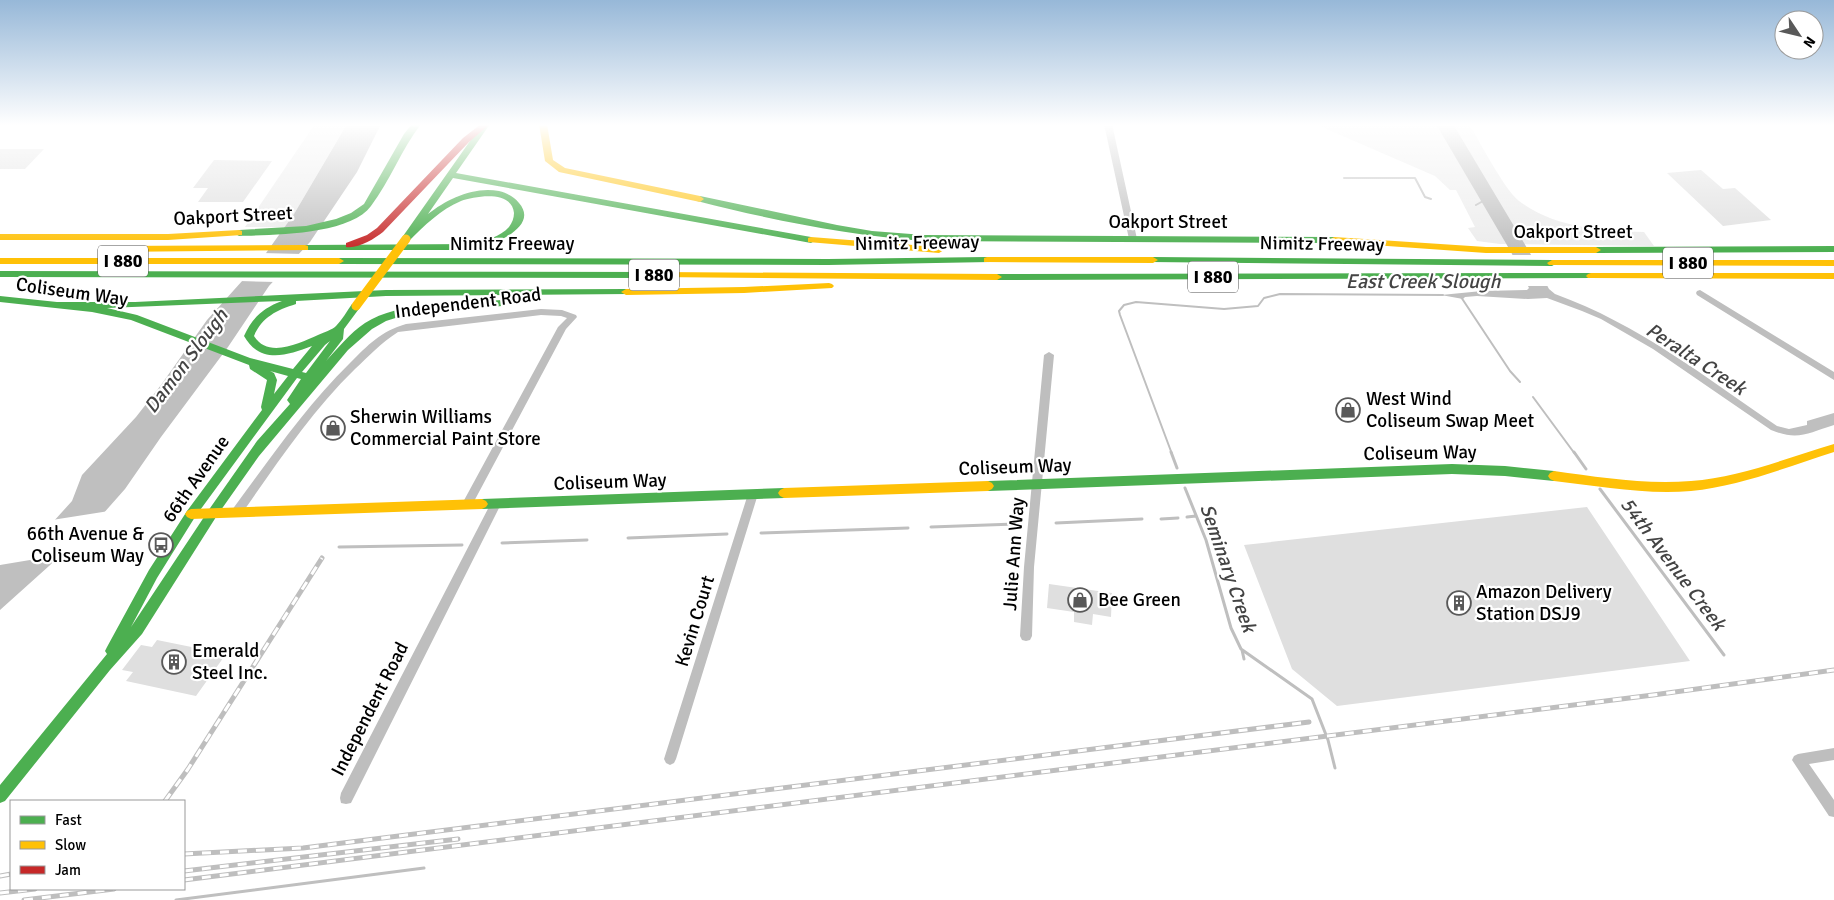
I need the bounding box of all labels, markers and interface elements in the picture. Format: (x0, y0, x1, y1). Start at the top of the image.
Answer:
north arrow (1774, 10, 1824, 60)
text: N (1799, 33, 1819, 51)
street label: Oakport Street (173, 201, 293, 231)
street label: Oakport Street (1108, 210, 1228, 234)
street label: Oakport Street (1513, 220, 1633, 244)
street label: Nimitz Freeway (855, 230, 980, 256)
street label: Nimitz Freeway (1260, 231, 1385, 257)
street label: Nimitz Freeway (450, 232, 574, 256)
road number: I 880 (98, 246, 148, 276)
road number: I 880 (1663, 248, 1713, 278)
road number: I 880 (629, 260, 679, 290)
road number: I 880 (1188, 262, 1238, 292)
water label: East Creek Slough (1346, 269, 1501, 294)
street label: Coliseum Way (14, 272, 130, 312)
street label: Independent Road (394, 282, 542, 324)
water label: Damon Slough (139, 303, 234, 418)
water label: Peralta Creek (1641, 317, 1752, 402)
place label: West Wind Coliseum Swap Meet (1366, 387, 1534, 433)
shop icon: West Wind Coliseum Swap Meet (1335, 397, 1361, 423)
place label: Sherwin Williams Commercial Paint Store (350, 405, 541, 451)
shop icon: Sherwin Williams Commercial Paint Store (320, 415, 346, 441)
street label: 66th Avenue (157, 431, 235, 527)
street label: Coliseum Way (1363, 440, 1477, 466)
street label: Coliseum Way (958, 453, 1072, 481)
street label: Coliseum Way (553, 468, 667, 496)
water label: 54th Avenue Creek (1615, 493, 1732, 637)
street label: Julie Ann Way (998, 496, 1030, 611)
water label: Seminary Creek (1194, 500, 1262, 637)
place label: 66th Avenue & Coliseum Way (27, 522, 144, 568)
bus stop icon: 66th Avenue & Coliseum Way (148, 532, 174, 558)
street label: Kevin Court (670, 572, 720, 669)
place label: Amazon Delivery Station DSJ9 (1476, 580, 1612, 626)
shop icon: Bee Green (1067, 587, 1093, 613)
place label: Bee Green (1098, 588, 1181, 612)
building icon: Amazon Delivery Station DSJ9 (1446, 590, 1472, 616)
street label: Independent Road (326, 638, 414, 780)
place label: Emerald Steel Inc. (192, 639, 268, 685)
building icon: Emerald Steel Inc. (161, 649, 187, 675)
legend (10, 800, 185, 890)
text: Fast (55, 811, 82, 829)
text: Slow (55, 836, 86, 854)
text: Jam (55, 861, 81, 879)

